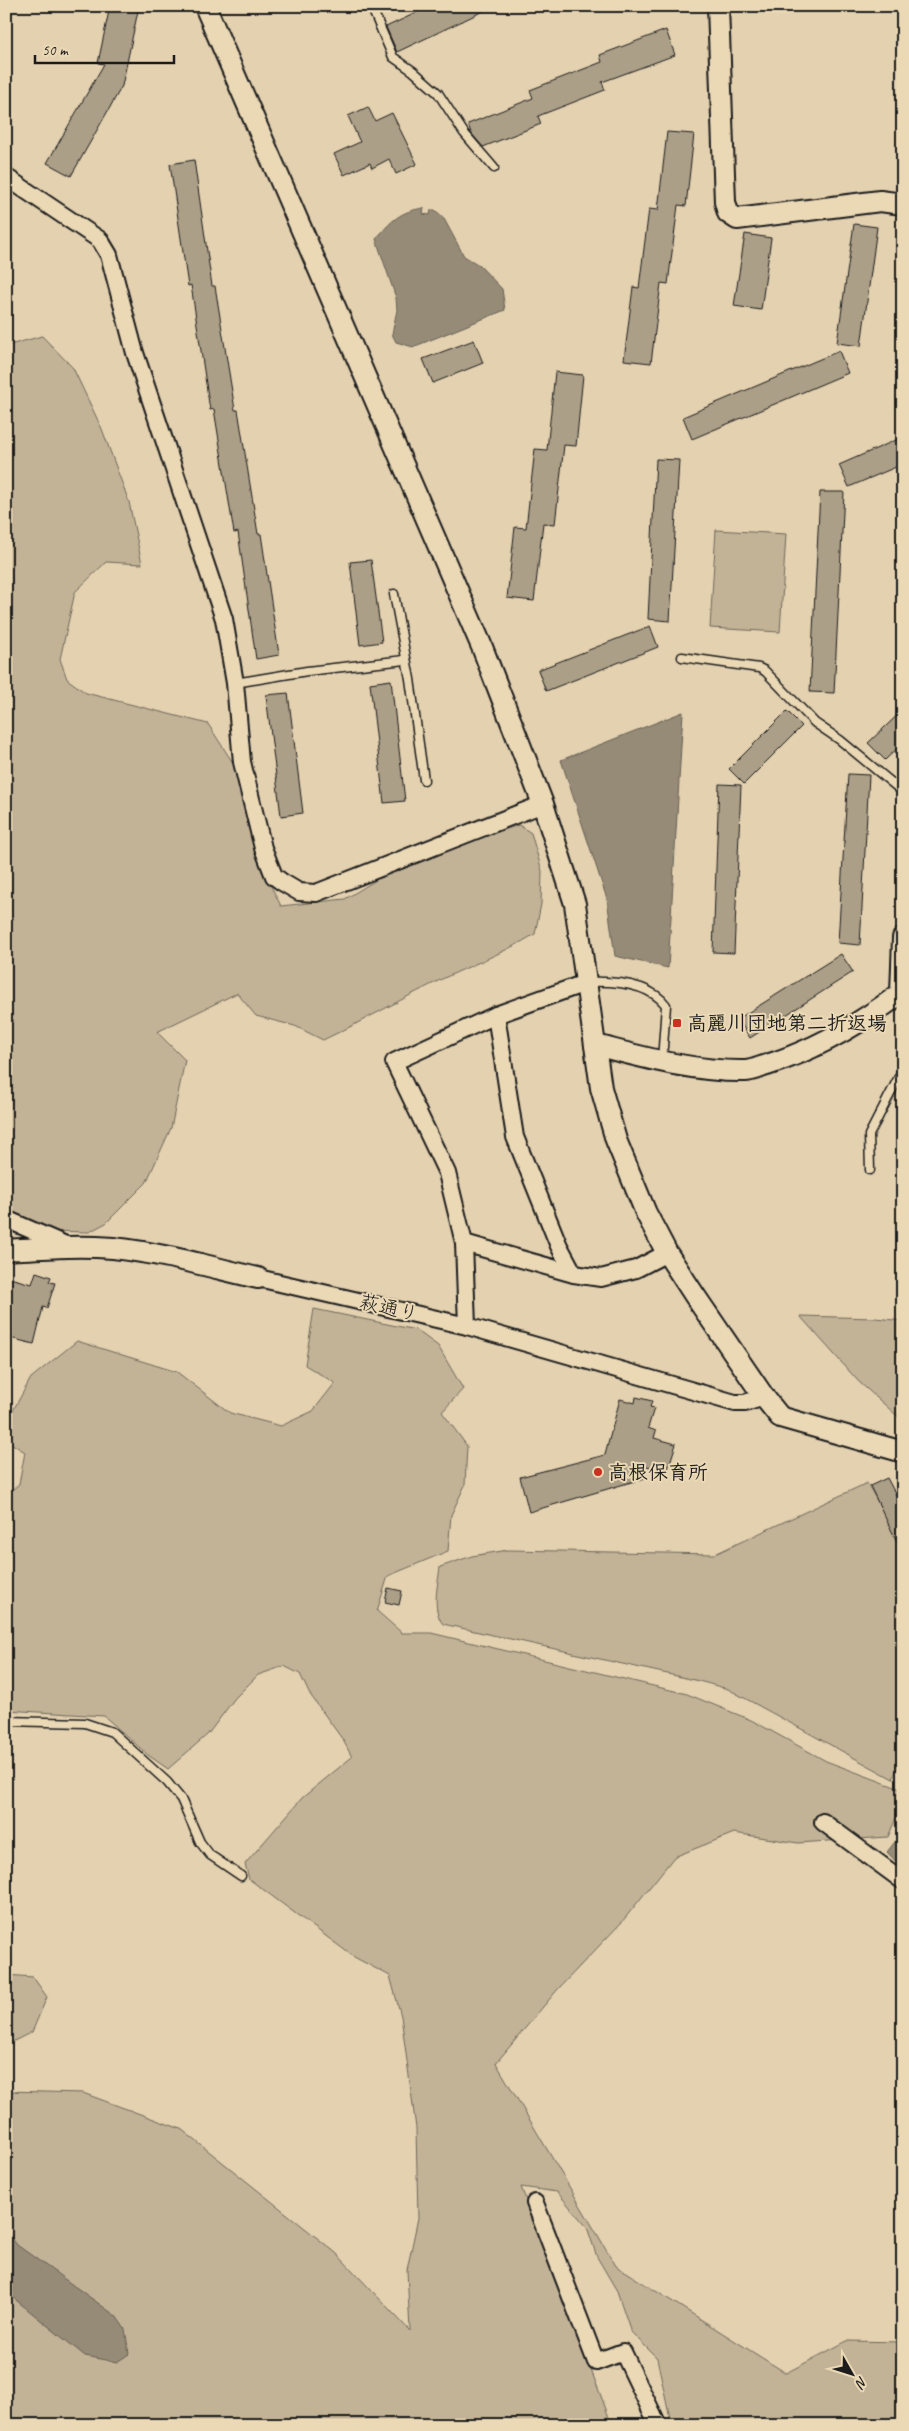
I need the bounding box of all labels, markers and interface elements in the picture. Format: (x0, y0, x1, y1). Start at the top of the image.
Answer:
scale bar (35, 32, 174, 64)
text: 50 m (42, 41, 69, 60)
place label: 高麗川団地第二折返場 (687, 1011, 887, 1036)
marker: 高麗川団地第二折返場 (671, 1017, 683, 1029)
street label: 萩通り (357, 1289, 421, 1327)
place label: 高根保育所 (608, 1460, 708, 1485)
marker: 高根保育所 (592, 1466, 604, 1478)
north arrow (826, 2348, 876, 2398)
text: N (851, 2373, 871, 2392)

